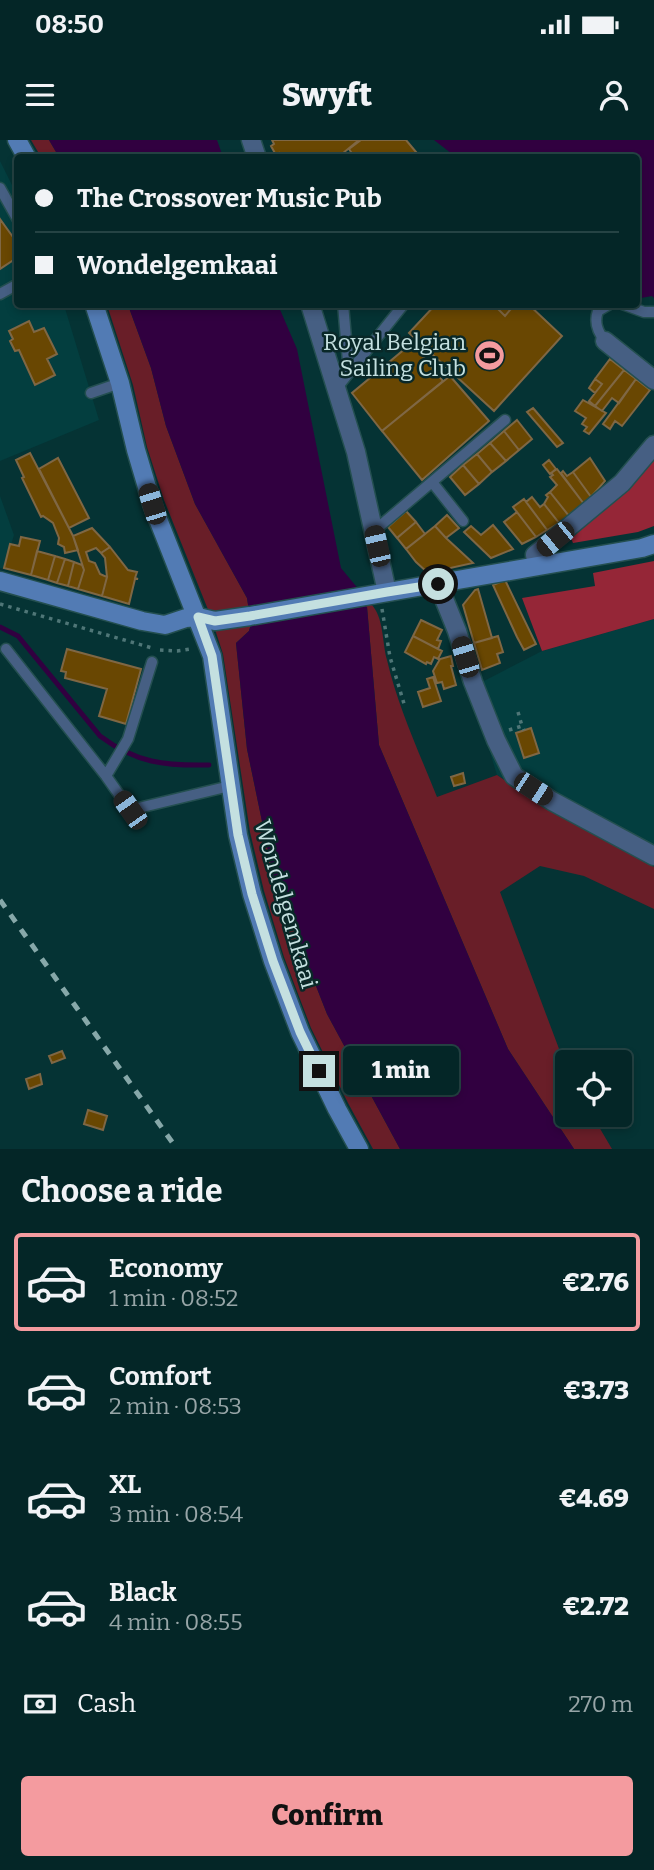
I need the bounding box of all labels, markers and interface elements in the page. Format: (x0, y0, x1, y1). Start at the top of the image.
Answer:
text: 08:50 (35, 9, 104, 40)
icon: menu (21, 76, 59, 114)
text: Swyft (282, 76, 372, 114)
icon: person (595, 76, 633, 114)
text: The Crossover Music Pub (77, 183, 382, 214)
text: Wondelgemkaai (77, 250, 278, 281)
place label: Royal Belgian Sailing Club (323, 328, 466, 382)
sports icon: Royal Belgian Sailing Club (472, 338, 506, 372)
car (136, 481, 169, 527)
car (533, 518, 578, 560)
car (363, 523, 392, 569)
route start (422, 568, 454, 600)
car (449, 634, 482, 680)
car (510, 769, 557, 809)
car (110, 787, 151, 833)
street label: Wondelgemkaai (249, 817, 323, 992)
callout: 1 min (344, 1046, 459, 1096)
map controls (555, 1050, 632, 1127)
button: locate (555, 1050, 632, 1127)
route end (303, 1055, 335, 1087)
text: 1 min (372, 1056, 430, 1084)
text: Choose a ride (21, 1172, 222, 1210)
icon: car (25, 1251, 88, 1314)
text: Economy (109, 1253, 223, 1284)
text: €2.76 (562, 1267, 629, 1298)
text: 1 min · 08:52 (109, 1284, 238, 1312)
icon: car (25, 1359, 88, 1422)
text: Comfort (109, 1361, 212, 1392)
text: €3.73 (563, 1375, 629, 1406)
text: 2 min · 08:53 (109, 1392, 242, 1420)
icon: car (25, 1467, 88, 1530)
text: XL (109, 1469, 141, 1500)
text: €4.69 (559, 1483, 629, 1514)
text: 3 min · 08:54 (109, 1500, 243, 1528)
icon: car (25, 1575, 88, 1638)
text: Black (109, 1577, 177, 1608)
text: €2.72 (562, 1591, 629, 1622)
text: 4 min · 08:55 (109, 1608, 242, 1636)
icon: cash (21, 1685, 59, 1723)
text: Cash (77, 1688, 136, 1719)
text: 270 m (568, 1690, 633, 1718)
button: Confirm (21, 1776, 633, 1856)

